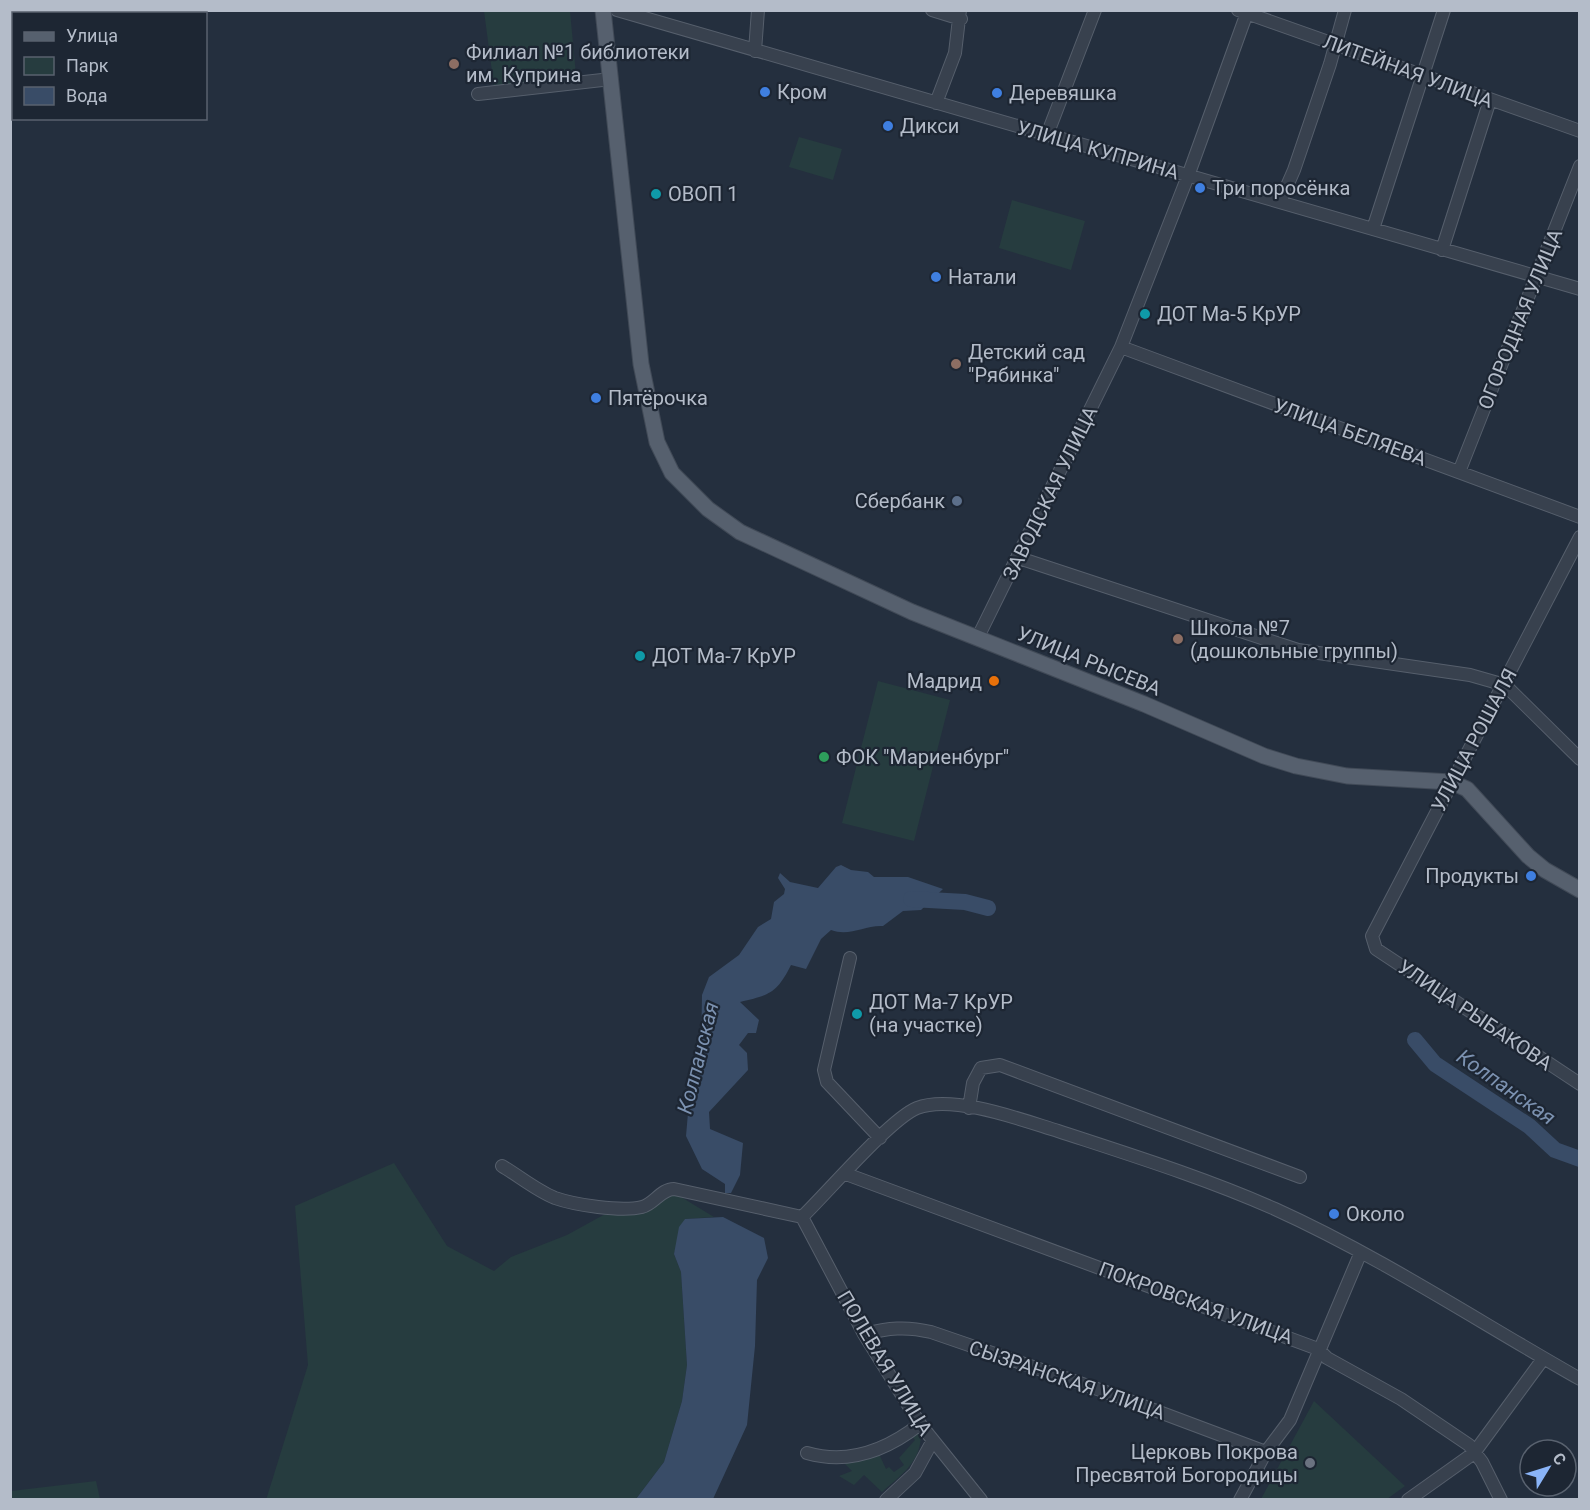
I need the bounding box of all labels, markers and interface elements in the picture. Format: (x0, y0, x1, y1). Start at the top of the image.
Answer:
legend (12, 12, 207, 120)
text: Улица (66, 25, 118, 46)
street label: ЛИТЕЙНАЯ УЛИЦА (1320, 29, 1496, 113)
place label: Филиал №1 библиотеки им. Куприна (466, 40, 690, 87)
text: Парк (66, 55, 109, 76)
marker: Филиал №1 библиотеки им. Куприна (447, 57, 461, 71)
place label: Кром (777, 80, 827, 104)
place label: Деревяшка (1009, 81, 1117, 105)
text: Вода (66, 85, 108, 106)
marker: Кром (758, 85, 772, 99)
marker: Деревяшка (990, 86, 1004, 100)
place label: Дикси (900, 114, 959, 138)
street label: УЛИЦА КУПРИНА (1014, 115, 1182, 185)
marker: Дикси (881, 119, 895, 133)
place label: Три поросёнка (1212, 176, 1351, 200)
marker: Три поросёнка (1193, 181, 1207, 195)
place label: ОВОП 1 (668, 182, 738, 206)
marker: ОВОП 1 (649, 187, 663, 201)
street label: ОГОРОДНАЯ УЛИЦА (1473, 225, 1567, 413)
place label: Натали (948, 265, 1016, 289)
marker: Натали (929, 270, 943, 284)
place label: ДОТ Ма-5 КрУР (1157, 302, 1301, 326)
marker: ДОТ Ма-5 КрУР (1138, 307, 1152, 321)
place label: Детский сад "Рябинка" (968, 340, 1085, 387)
marker: Детский сад "Рябинка" (949, 357, 963, 371)
place label: Пятёрочка (608, 386, 708, 410)
marker: Пятёрочка (589, 391, 603, 405)
street label: УЛИЦА БЕЛЯЕВА (1270, 393, 1430, 471)
street label: ЗАВОДСКАЯ УЛИЦА (997, 402, 1103, 584)
place label: Сбербанк (855, 489, 945, 513)
marker: Сбербанк (950, 494, 964, 508)
place label: Школа №7 (дошкольные группы) (1190, 616, 1398, 663)
street label: УЛИЦА РЫСЕВА (1014, 621, 1164, 701)
marker: Школа №7 (дошкольные группы) (1171, 632, 1185, 646)
place label: ДОТ Ма-7 КрУР (652, 644, 796, 668)
marker: ДОТ Ма-7 КрУР (633, 649, 647, 663)
street label: УЛИЦА РОШАЛЯ (1426, 664, 1522, 816)
place label: Мадрид (907, 669, 982, 693)
marker: Мадрид (987, 674, 1001, 688)
place label: ФОК "Мариенбург" (836, 745, 1009, 769)
marker: ФОК "Мариенбург" (817, 750, 831, 764)
place label: Продукты (1425, 864, 1519, 888)
marker: Продукты (1524, 869, 1538, 883)
street label: УЛИЦА РЫБАКОВА (1393, 955, 1557, 1075)
place label: ДОТ Ма-7 КрУР (на участке) (869, 990, 1013, 1037)
water label: Колпанская (672, 1000, 724, 1116)
marker: ДОТ Ма-7 КрУР (на участке) (850, 1007, 864, 1021)
water label: Колпанская (1452, 1044, 1560, 1130)
place label: Около (1346, 1202, 1405, 1226)
marker: Около (1327, 1207, 1341, 1221)
street label: ПОКРОВСКАЯ УЛИЦА (1096, 1257, 1296, 1349)
street label: ПОЛЕВАЯ УЛИЦА (832, 1286, 938, 1440)
street label: СЫЗРАНСКАЯ УЛИЦА (966, 1335, 1168, 1425)
north arrow (1518, 1438, 1578, 1498)
place label: Церковь Покрова Пресвятой Богородицы (1075, 1440, 1298, 1487)
text: С (1549, 1449, 1570, 1469)
marker: Церковь Покрова Пресвятой Богородицы (1303, 1456, 1317, 1470)

